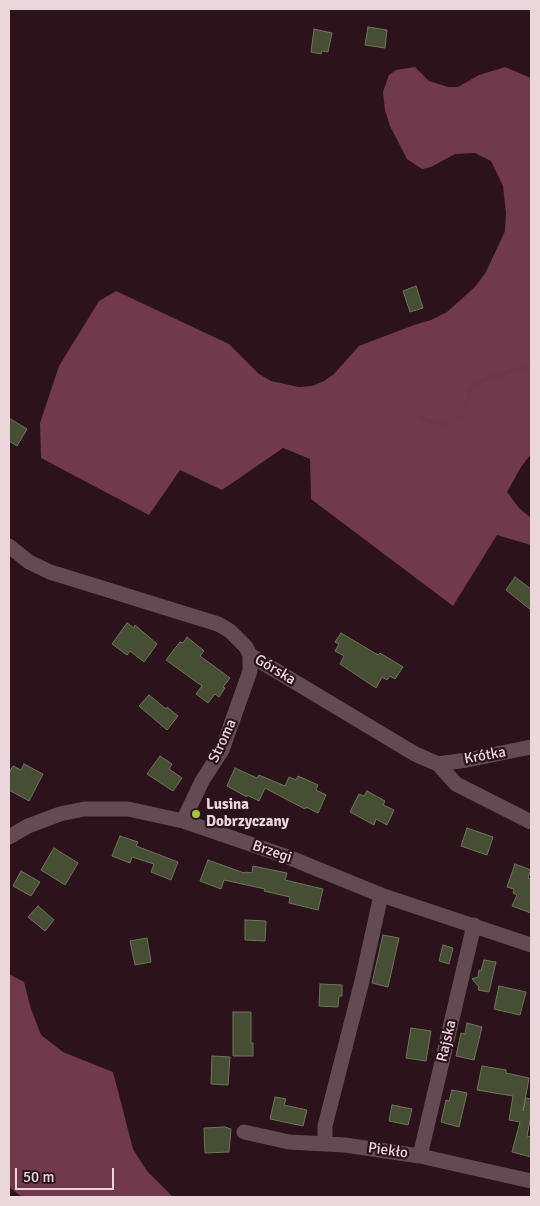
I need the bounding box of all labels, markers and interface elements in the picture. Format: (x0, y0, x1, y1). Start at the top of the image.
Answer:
street label: Górska (251, 651, 299, 689)
street label: Stroma (205, 716, 241, 766)
street label: Krótka (463, 743, 507, 769)
place label: Lusina Dobrzyczany (206, 796, 289, 831)
marker: Lusina Dobrzyczany (190, 808, 202, 820)
street label: Brzegi (250, 837, 294, 867)
street label: Rajska (433, 1018, 461, 1064)
street label: Piekło (367, 1139, 409, 1163)
scale bar (18, 1158, 116, 1190)
text: 50 m (23, 1168, 54, 1186)

